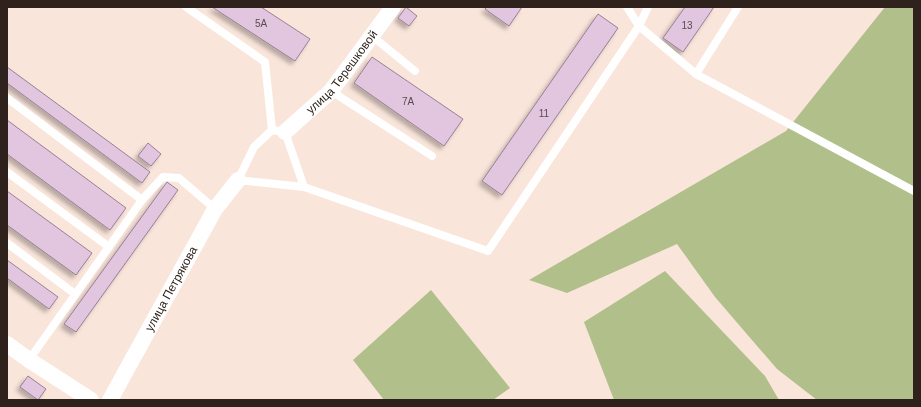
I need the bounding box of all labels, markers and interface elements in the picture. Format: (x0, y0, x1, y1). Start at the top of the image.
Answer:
house number: 5А (255, 18, 267, 29)
house number: 13 (681, 20, 693, 31)
street label: улица Терешковой (303, 28, 380, 117)
house number: 7А (402, 96, 414, 107)
house number: 11 (539, 108, 550, 119)
street label: улица Петрякова (142, 244, 200, 334)

